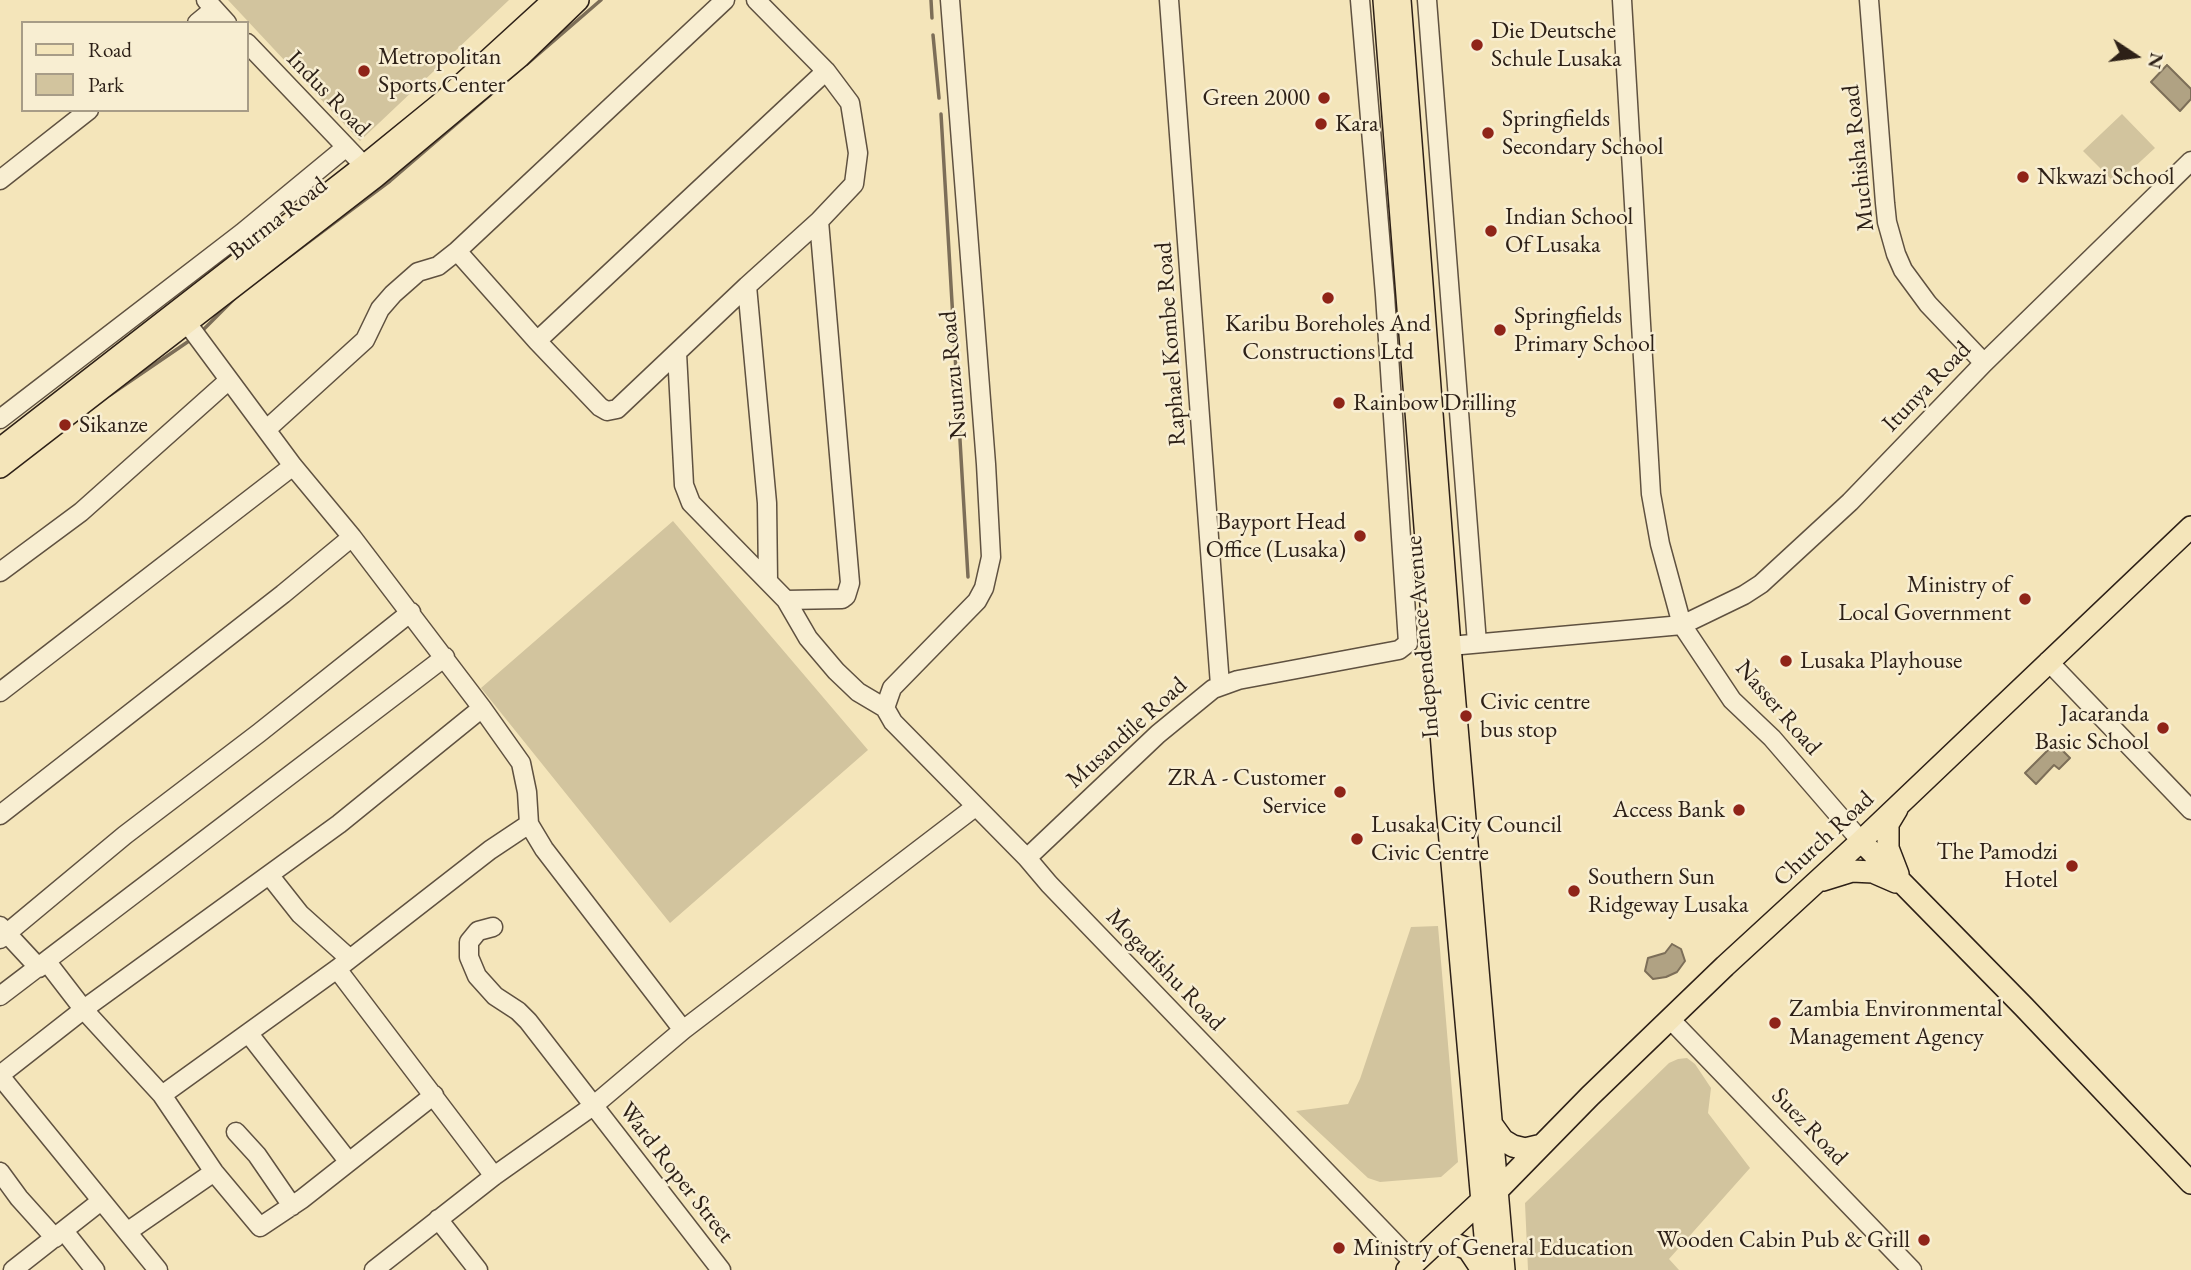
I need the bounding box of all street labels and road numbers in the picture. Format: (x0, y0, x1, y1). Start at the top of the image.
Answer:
street label: Indus Road (280, 45, 376, 143)
street label: Muchisha Road (1837, 83, 1881, 233)
street label: Burma Road (223, 171, 333, 267)
street label: Raphael Kombe Road (1150, 241, 1192, 447)
street label: Nsunzu Road (934, 310, 974, 440)
street label: Itunya Road (1877, 336, 1977, 438)
street label: Independence Avenue (1400, 534, 1446, 740)
street label: Nasser Road (1729, 655, 1827, 761)
street label: Musandile Road (1061, 671, 1193, 795)
street label: Church Road (1768, 785, 1880, 893)
street label: Mogadishu Road (1099, 903, 1231, 1037)
street label: Suez Road (1765, 1082, 1853, 1172)
street label: Ward Roper Street (612, 1097, 740, 1249)

